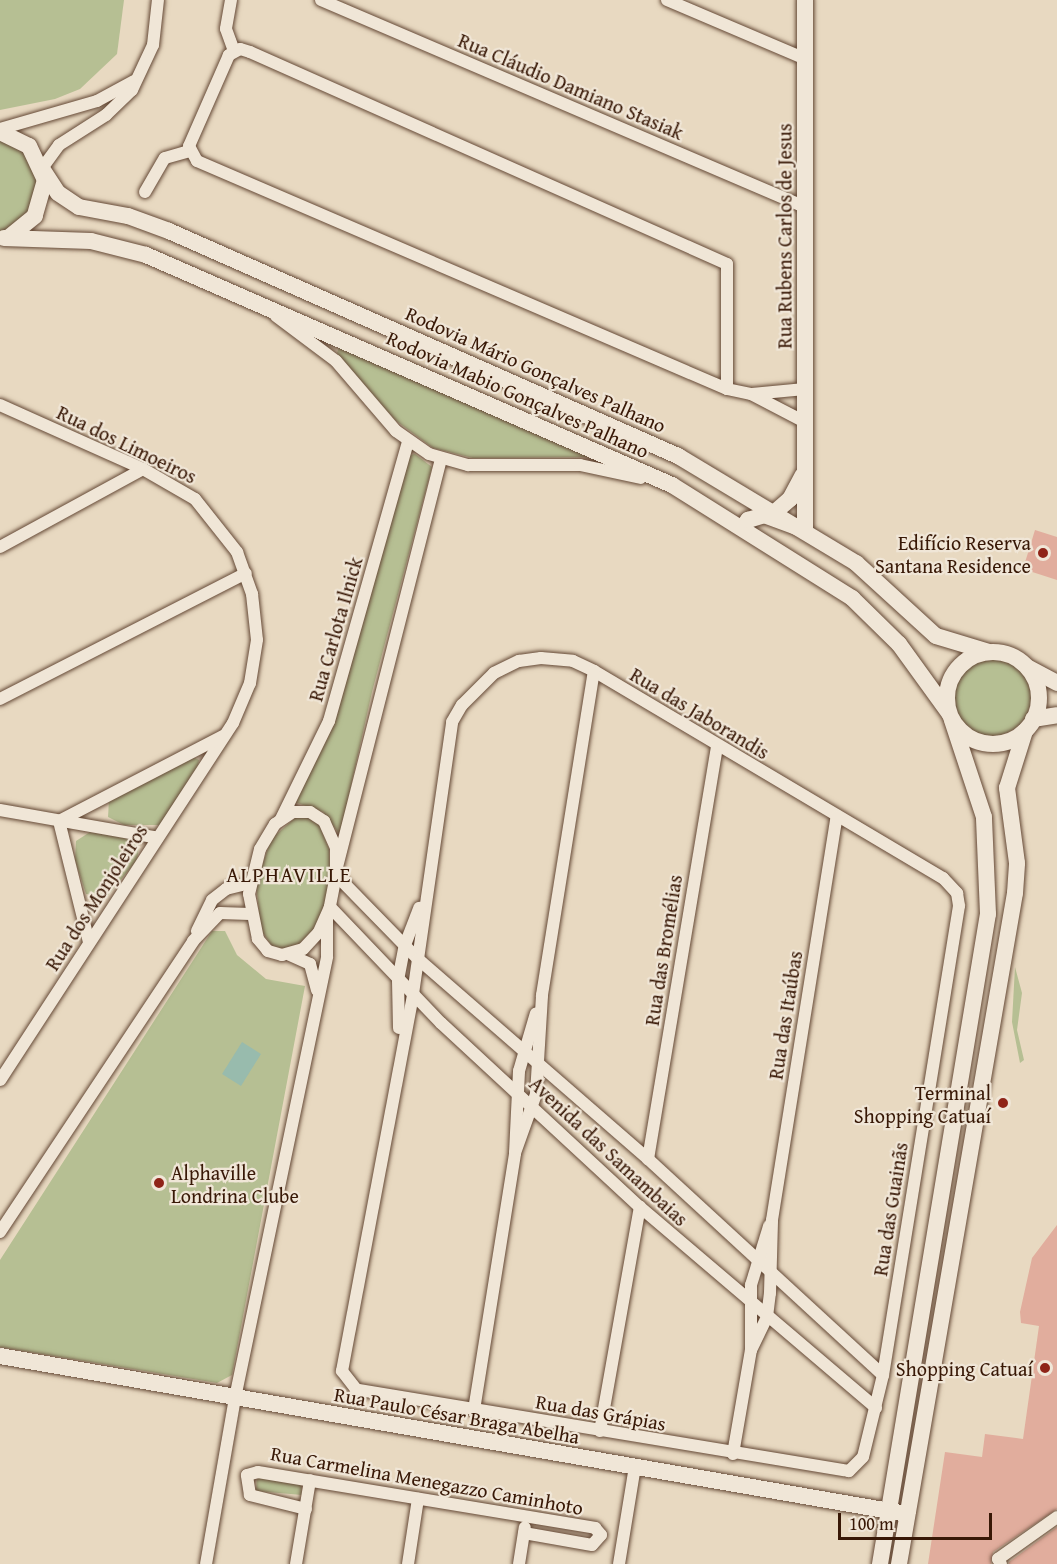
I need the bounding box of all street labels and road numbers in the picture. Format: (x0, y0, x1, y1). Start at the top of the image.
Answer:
street label: Rua Cláudio Damiano Stasiak (455, 28, 687, 144)
street label: Rua Rubens Carlos de Jesus (772, 123, 796, 349)
street label: Rodovia Mário Gonçalves Palhano (402, 301, 670, 437)
street label: Rodovia Mabio Gonçalves Palhano (383, 325, 653, 463)
street label: Rua dos Limoeiros (53, 400, 201, 488)
street label: Rua Carlota Ilnick (303, 554, 367, 704)
street label: Rua das Jaborandis (626, 662, 774, 764)
street label: Rua dos Monjoleiros (40, 819, 152, 975)
street label: Rua das Bromélias (639, 873, 687, 1027)
street label: Rua das Itaúbas (763, 949, 807, 1081)
street label: Avenida das Samambaias (525, 1071, 693, 1231)
street label: Rua das Guainãs (868, 1140, 912, 1278)
street label: Rua Paulo César Braga Abelha (333, 1382, 581, 1448)
street label: Rua das Grápias (534, 1389, 668, 1435)
street label: Rua Carmelina Menegazzo Caminhoto (269, 1441, 585, 1519)

